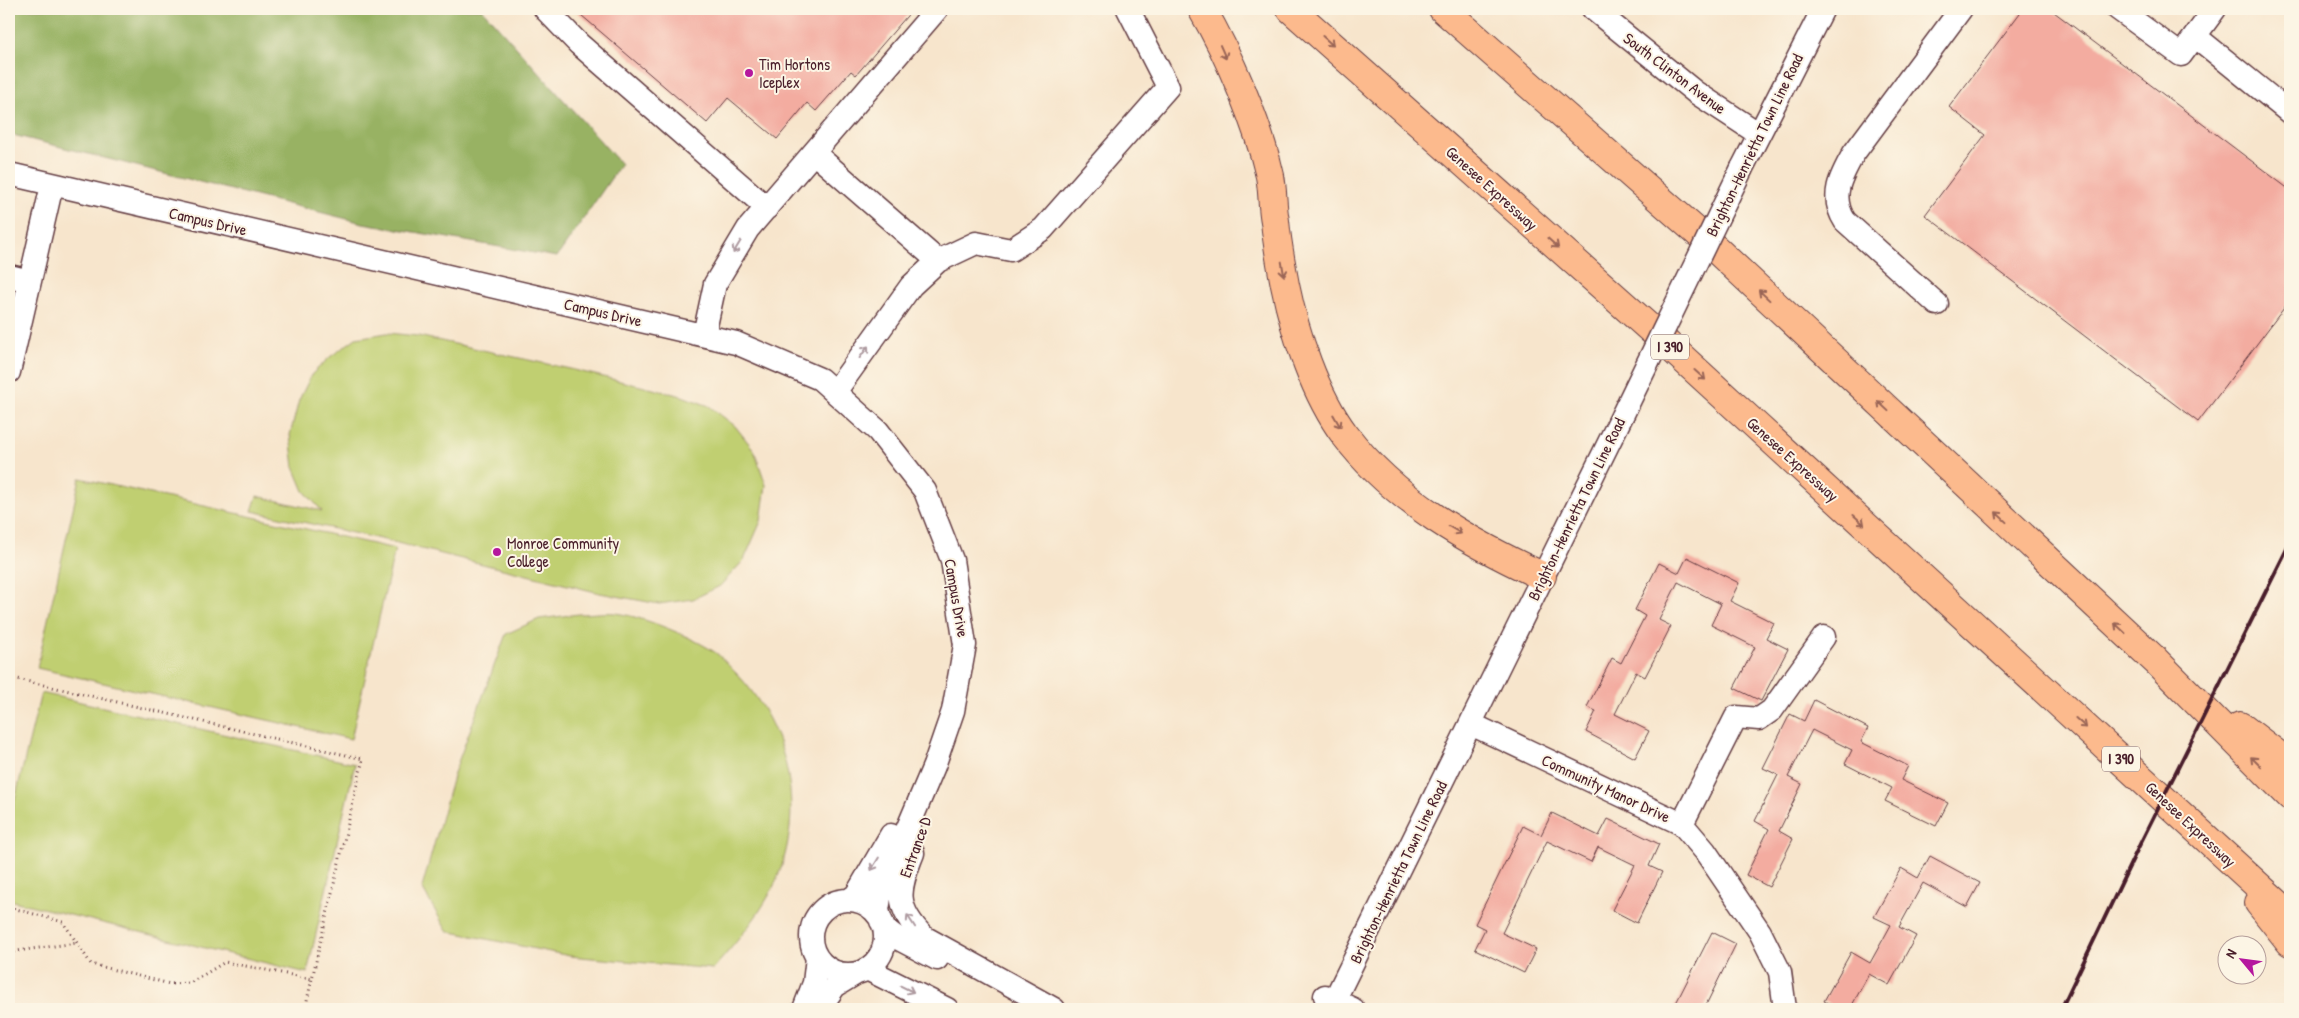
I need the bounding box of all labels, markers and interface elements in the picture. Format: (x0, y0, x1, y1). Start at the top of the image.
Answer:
street label: South Clinton Avenue (1619, 27, 1731, 119)
one-way arrow (1321, 35, 1334, 47)
one-way arrow (1219, 44, 1229, 59)
street label: Brighton-Henrietta Town Line Road (1700, 50, 1808, 240)
place label: Tim Hortons Iceplex (759, 53, 830, 93)
marker: Tim Hortons Iceplex (743, 67, 755, 79)
street label: Genesee Expressway (1441, 141, 1543, 235)
street label: Campus Drive (167, 201, 250, 241)
one-way arrow (1547, 237, 1560, 249)
one-way arrow (732, 240, 742, 254)
one-way arrow (1278, 261, 1288, 277)
one-way arrow (1757, 289, 1770, 301)
street label: Campus Drive (562, 292, 645, 332)
road number: I 390 (1651, 334, 1689, 360)
one-way arrow (858, 346, 869, 360)
one-way arrow (1694, 369, 1707, 381)
one-way arrow (1876, 400, 1889, 412)
street label: Genesee Expressway (1742, 412, 1844, 506)
one-way arrow (1333, 413, 1342, 428)
street label: Brighton-Henrietta Town Line Road (1522, 414, 1630, 604)
one-way arrow (1995, 511, 2008, 523)
one-way arrow (1852, 514, 1865, 526)
one-way arrow (1447, 526, 1461, 536)
place label: Monroe Community College (507, 532, 620, 572)
marker: Monroe Community College (491, 546, 503, 558)
street label: Campus Drive (939, 557, 975, 639)
one-way arrow (2114, 622, 2126, 634)
one-way arrow (2075, 717, 2087, 729)
road number: I 390 (2102, 746, 2140, 772)
street label: Community Manor Drive (1538, 749, 1674, 828)
one-way arrow (2250, 756, 2262, 768)
street label: Genesee Expressway (2141, 776, 2241, 872)
street label: Brighton-Henrietta Town Line Road (1344, 777, 1452, 967)
street label: Entrance D (894, 813, 936, 881)
one-way arrow (870, 856, 880, 870)
one-way arrow (905, 914, 916, 928)
north arrow (2216, 936, 2266, 986)
text: N (2220, 945, 2241, 961)
one-way arrow (899, 985, 914, 995)

